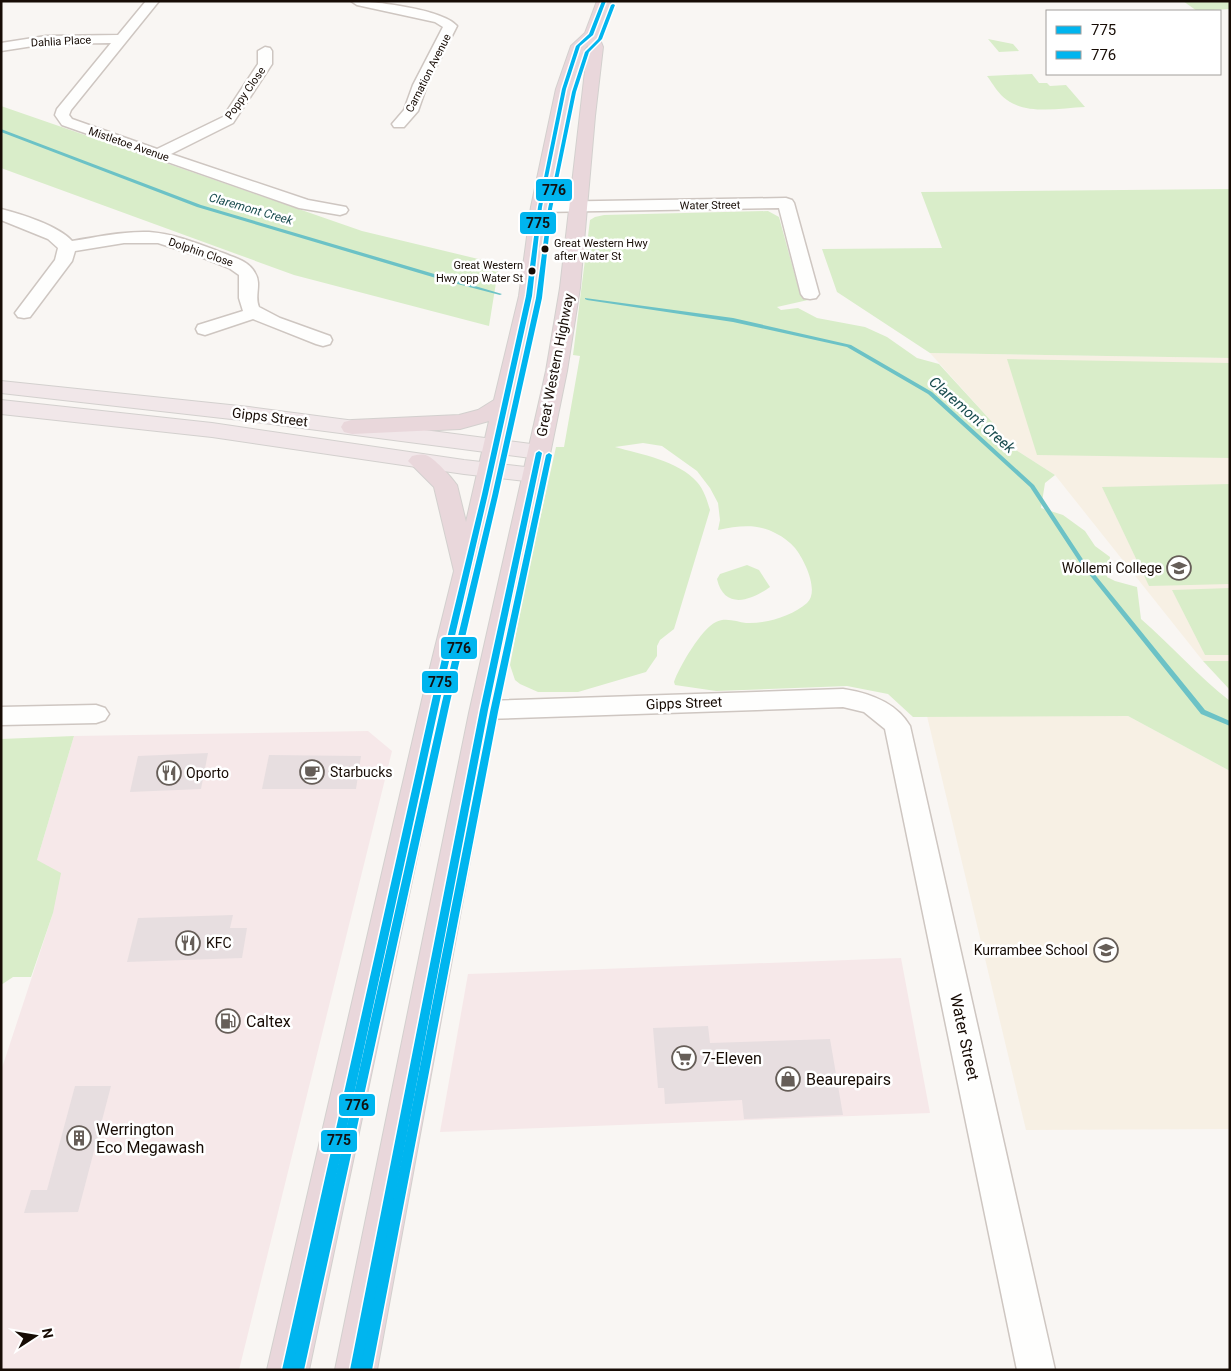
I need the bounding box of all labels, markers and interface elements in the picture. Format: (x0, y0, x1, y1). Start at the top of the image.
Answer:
legend (1046, 10, 1221, 75)
text: 775 (1091, 21, 1116, 39)
street label: Carnation Avenue (403, 32, 454, 115)
street label: Dahlia Place (30, 33, 92, 50)
text: 776 (1091, 46, 1116, 64)
street label: Poppy Close (223, 64, 268, 122)
street label: Mistletoe Avenue (87, 125, 171, 164)
line badge: 776 (535, 178, 573, 202)
text: 776 (542, 182, 566, 198)
water label: Claremont Creek (208, 190, 296, 228)
street label: Water Street (680, 198, 741, 213)
line badge: 775 (519, 211, 557, 235)
text: 775 (526, 215, 550, 231)
street label: Dolphin Close (167, 235, 235, 270)
place label: Great Western Hwy after Water St (554, 237, 648, 263)
marker: Great Western Hwy after Water St (540, 244, 550, 254)
place label: Great Western Hwy opp Water St (436, 259, 523, 285)
marker: Great Western Hwy opp Water St (527, 266, 537, 276)
street label: Great Western Highway (533, 292, 577, 438)
water label: Claremont Creek (925, 373, 1019, 458)
street label: Gipps Street (231, 404, 309, 430)
school or university icon: Wollemi College (1166, 555, 1192, 581)
place label: Wollemi College (1062, 560, 1162, 576)
line badge: 776 (440, 636, 478, 660)
text: 776 (447, 640, 471, 656)
line badge: 775 (421, 670, 459, 694)
text: 775 (428, 674, 452, 690)
street label: Gipps Street (646, 694, 723, 712)
cafe icon: Starbucks (299, 759, 325, 785)
restaurant icon: Oporto (156, 760, 182, 786)
place label: Starbucks (330, 764, 392, 780)
place label: Oporto (186, 765, 229, 781)
restaurant icon: KFC (175, 930, 201, 956)
place label: KFC (206, 935, 232, 951)
school or university icon: Kurrambee School (1093, 937, 1119, 963)
place label: Kurrambee School (974, 942, 1088, 958)
street label: Water Street (946, 992, 983, 1082)
fuel station icon: Caltex (215, 1008, 241, 1034)
place label: Caltex (246, 1012, 291, 1031)
supermarket icon: 7-Eleven (671, 1045, 697, 1071)
place label: 7-Eleven (702, 1049, 762, 1068)
shop icon: Beaurepairs (775, 1066, 801, 1092)
place label: Beaurepairs (806, 1070, 891, 1089)
line badge: 776 (338, 1093, 376, 1117)
text: 776 (345, 1097, 369, 1113)
place label: Werrington Eco Megawash (96, 1120, 204, 1157)
building icon: Werrington Eco Megawash (66, 1125, 92, 1151)
line badge: 775 (320, 1129, 358, 1153)
text: 775 (327, 1132, 351, 1148)
north arrow (10, 1311, 60, 1361)
text: N (39, 1327, 57, 1340)

